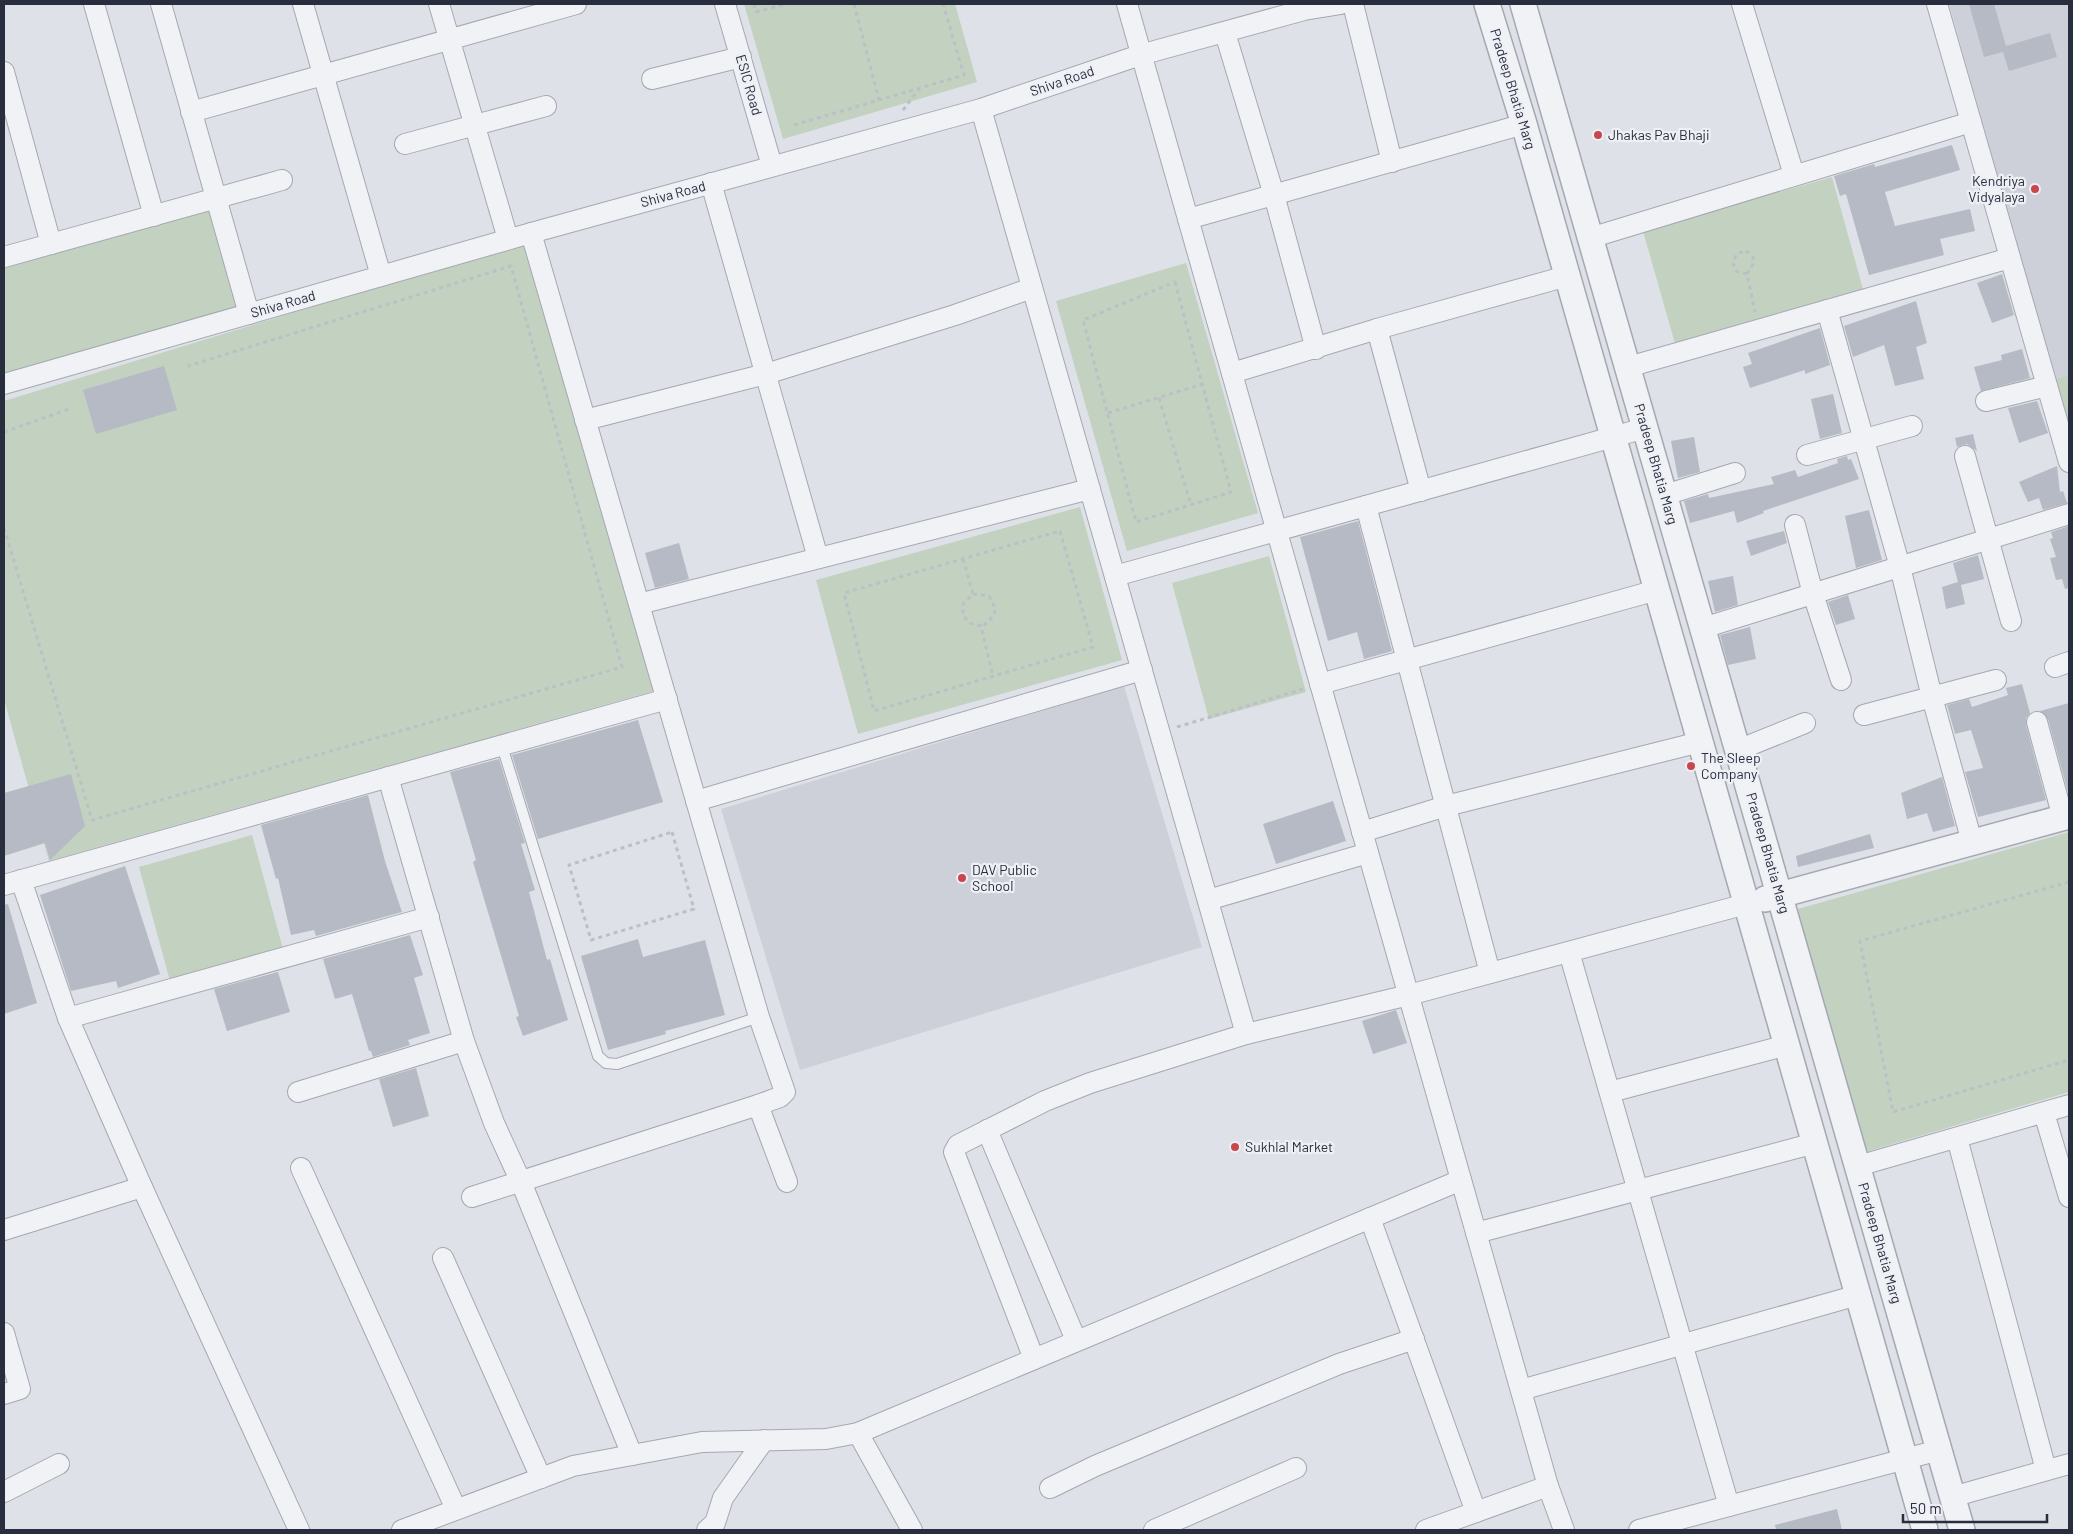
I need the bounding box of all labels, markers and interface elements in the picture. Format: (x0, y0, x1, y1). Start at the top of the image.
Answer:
street label: Pradeep Bhatia Marg (1487, 26, 1540, 151)
street label: ESIC Road (733, 52, 766, 117)
street label: Shiva Road (1028, 62, 1096, 99)
place label: Jhakas Pav Bhaji (1608, 126, 1710, 143)
marker: Jhakas Pav Bhaji (1592, 129, 1604, 141)
place label: Kendriya Vidyalaya (1968, 172, 2025, 205)
street label: Shiva Road (638, 177, 707, 210)
marker: Kendriya Vidyalaya (2029, 183, 2041, 195)
street label: Shiva Road (248, 286, 317, 321)
street label: Pradeep Bhatia Marg (1631, 401, 1682, 526)
place label: The Sleep Company (1701, 749, 1761, 782)
marker: The Sleep Company (1685, 760, 1697, 772)
street label: Pradeep Bhatia Marg (1743, 790, 1794, 915)
place label: DAV Public School (972, 861, 1037, 894)
marker: DAV Public School (956, 872, 968, 884)
place label: Sukhlal Market (1245, 1138, 1333, 1155)
marker: Sukhlal Market (1229, 1141, 1241, 1153)
street label: Pradeep Bhatia Marg (1855, 1180, 1906, 1305)
scale bar (1903, 1492, 2047, 1524)
text: 50 m (1910, 1499, 1942, 1517)

